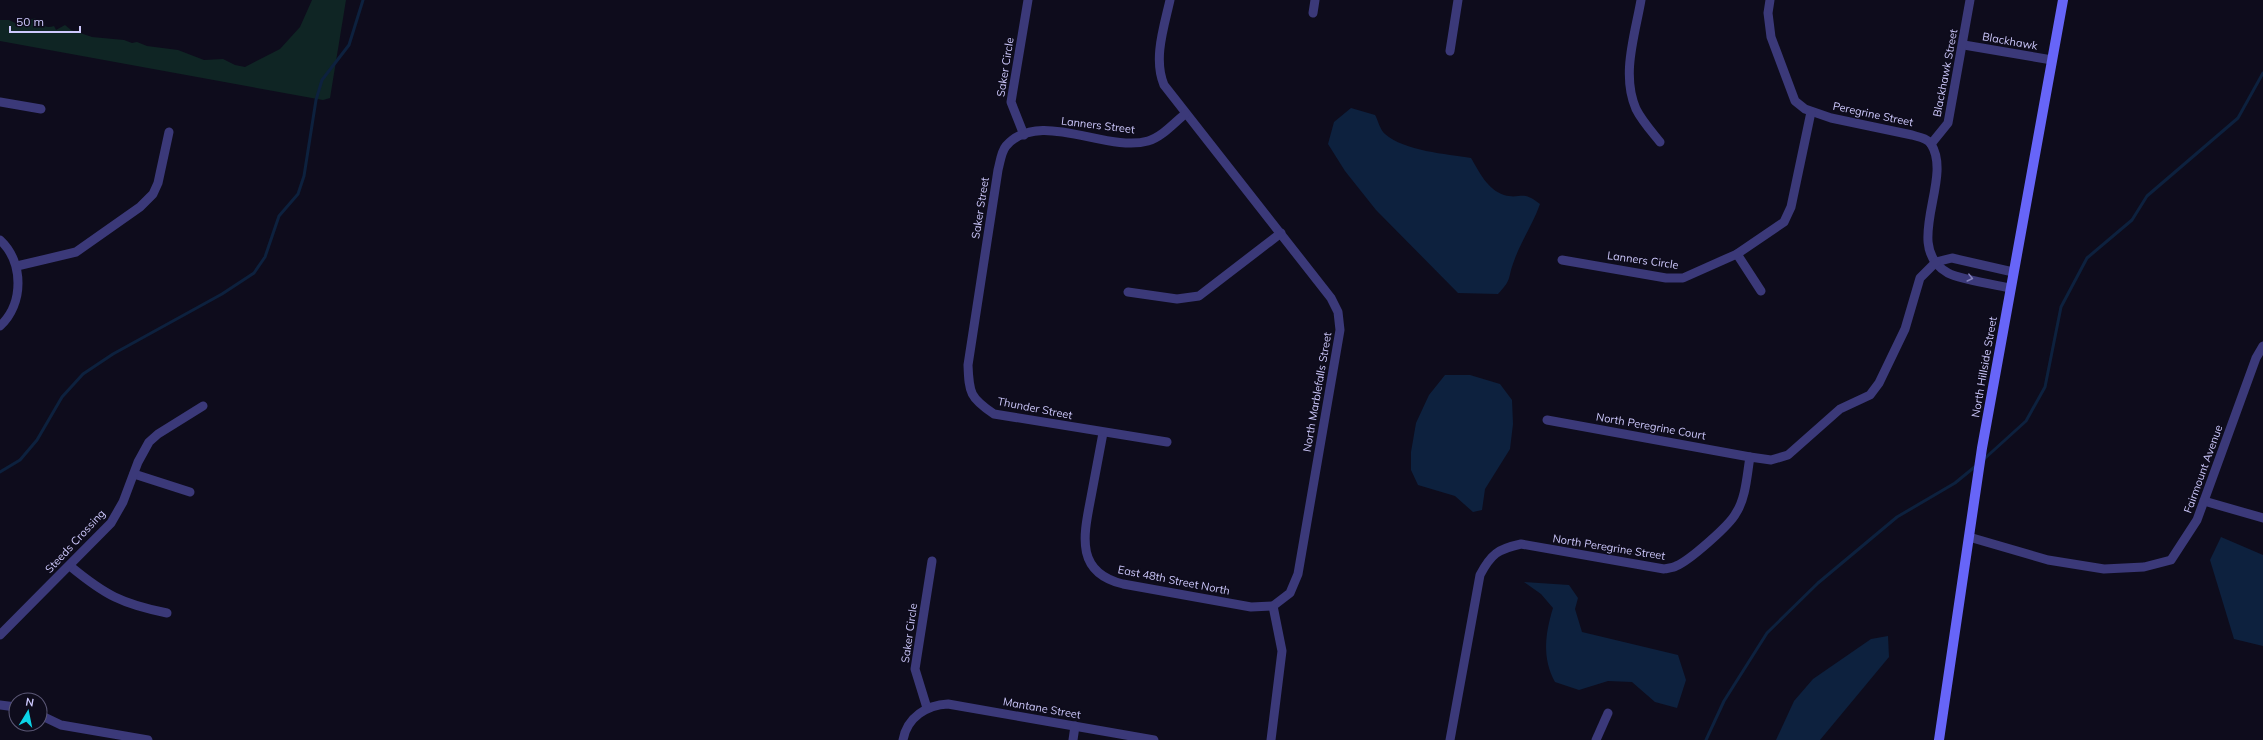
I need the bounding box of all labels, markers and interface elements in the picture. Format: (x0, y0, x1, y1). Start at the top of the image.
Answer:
scale bar (10, 8, 80, 34)
text: 50 m (16, 14, 44, 29)
street label: Blackhawk Street (1930, 28, 1960, 118)
street label: Blackhawk (1981, 29, 2039, 53)
street label: Saker Circle (993, 36, 1017, 98)
street label: Peregrine Street (1832, 99, 1915, 129)
street label: Lanners Street (1060, 114, 1136, 136)
street label: Saker Street (968, 176, 992, 240)
street label: Lanners Circle (1606, 248, 1680, 272)
one-way arrow (1967, 274, 1973, 282)
street label: North Hillside Street (1968, 315, 2000, 419)
street label: North Marblefalls Street (1300, 331, 1334, 453)
street label: Thunder Street (996, 394, 1074, 422)
street label: North Peregrine Court (1595, 409, 1707, 443)
street label: Fairmount Avenue (2181, 423, 2225, 515)
street label: Steeds Crossing (42, 506, 108, 576)
street label: North Peregrine Street (1552, 531, 1666, 563)
street label: East 48th Street North (1117, 562, 1231, 598)
street label: Saker Circle (898, 602, 920, 664)
north arrow (8, 692, 48, 732)
street label: Mantane Street (1002, 694, 1082, 722)
text: N (24, 695, 35, 710)

